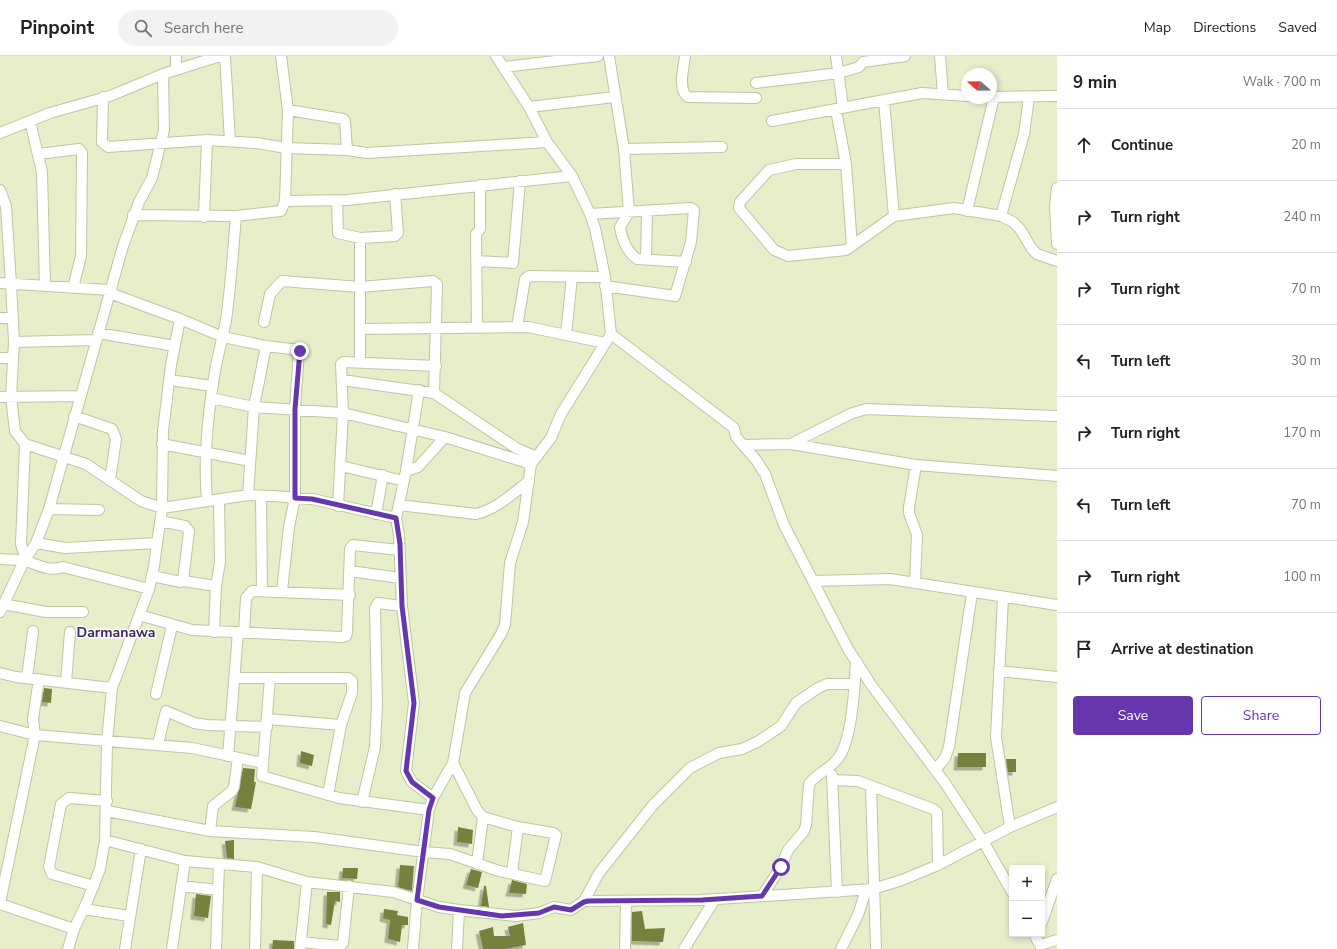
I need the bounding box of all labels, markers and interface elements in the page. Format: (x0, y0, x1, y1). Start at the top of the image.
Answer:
search box (118, 10, 398, 46)
text: Pinpoint (20, 15, 94, 41)
icon: search (132, 17, 154, 39)
text: Search here (164, 18, 243, 38)
text: Map (1144, 18, 1171, 37)
text: Directions (1193, 18, 1256, 37)
text: Saved (1278, 18, 1317, 37)
north arrow (961, 68, 997, 104)
text: 9 min (1073, 71, 1117, 94)
text: Walk · 700 m (1243, 73, 1321, 91)
icon: ahead (1073, 134, 1095, 156)
text: Continue (1111, 135, 1173, 155)
text: 20 m (1291, 136, 1321, 154)
icon: right (1073, 206, 1095, 228)
text: Turn right (1111, 207, 1180, 227)
text: 240 m (1283, 208, 1321, 226)
icon: right (1073, 278, 1095, 300)
text: Turn right (1111, 279, 1180, 299)
text: 70 m (1291, 280, 1321, 298)
route end (291, 342, 309, 360)
icon: left (1073, 350, 1095, 372)
text: Turn left (1111, 351, 1170, 371)
text: 30 m (1291, 352, 1321, 370)
icon: right (1073, 422, 1095, 444)
text: Turn right (1111, 423, 1180, 443)
text: 170 m (1283, 424, 1321, 442)
icon: left (1073, 494, 1095, 516)
text: Turn left (1111, 495, 1170, 515)
text: 70 m (1291, 496, 1321, 514)
icon: right (1073, 566, 1095, 588)
text: Turn right (1111, 567, 1180, 587)
text: 100 m (1283, 568, 1321, 586)
district label: Darmanawa (77, 623, 156, 642)
icon: arrive (1073, 638, 1095, 660)
text: Arrive at destination (1111, 639, 1254, 659)
button: Save (1073, 696, 1193, 735)
button: Share (1201, 696, 1321, 735)
route start (772, 858, 790, 876)
map controls (1009, 865, 1045, 937)
button: + (1009, 865, 1045, 901)
button: − (1009, 901, 1045, 937)

